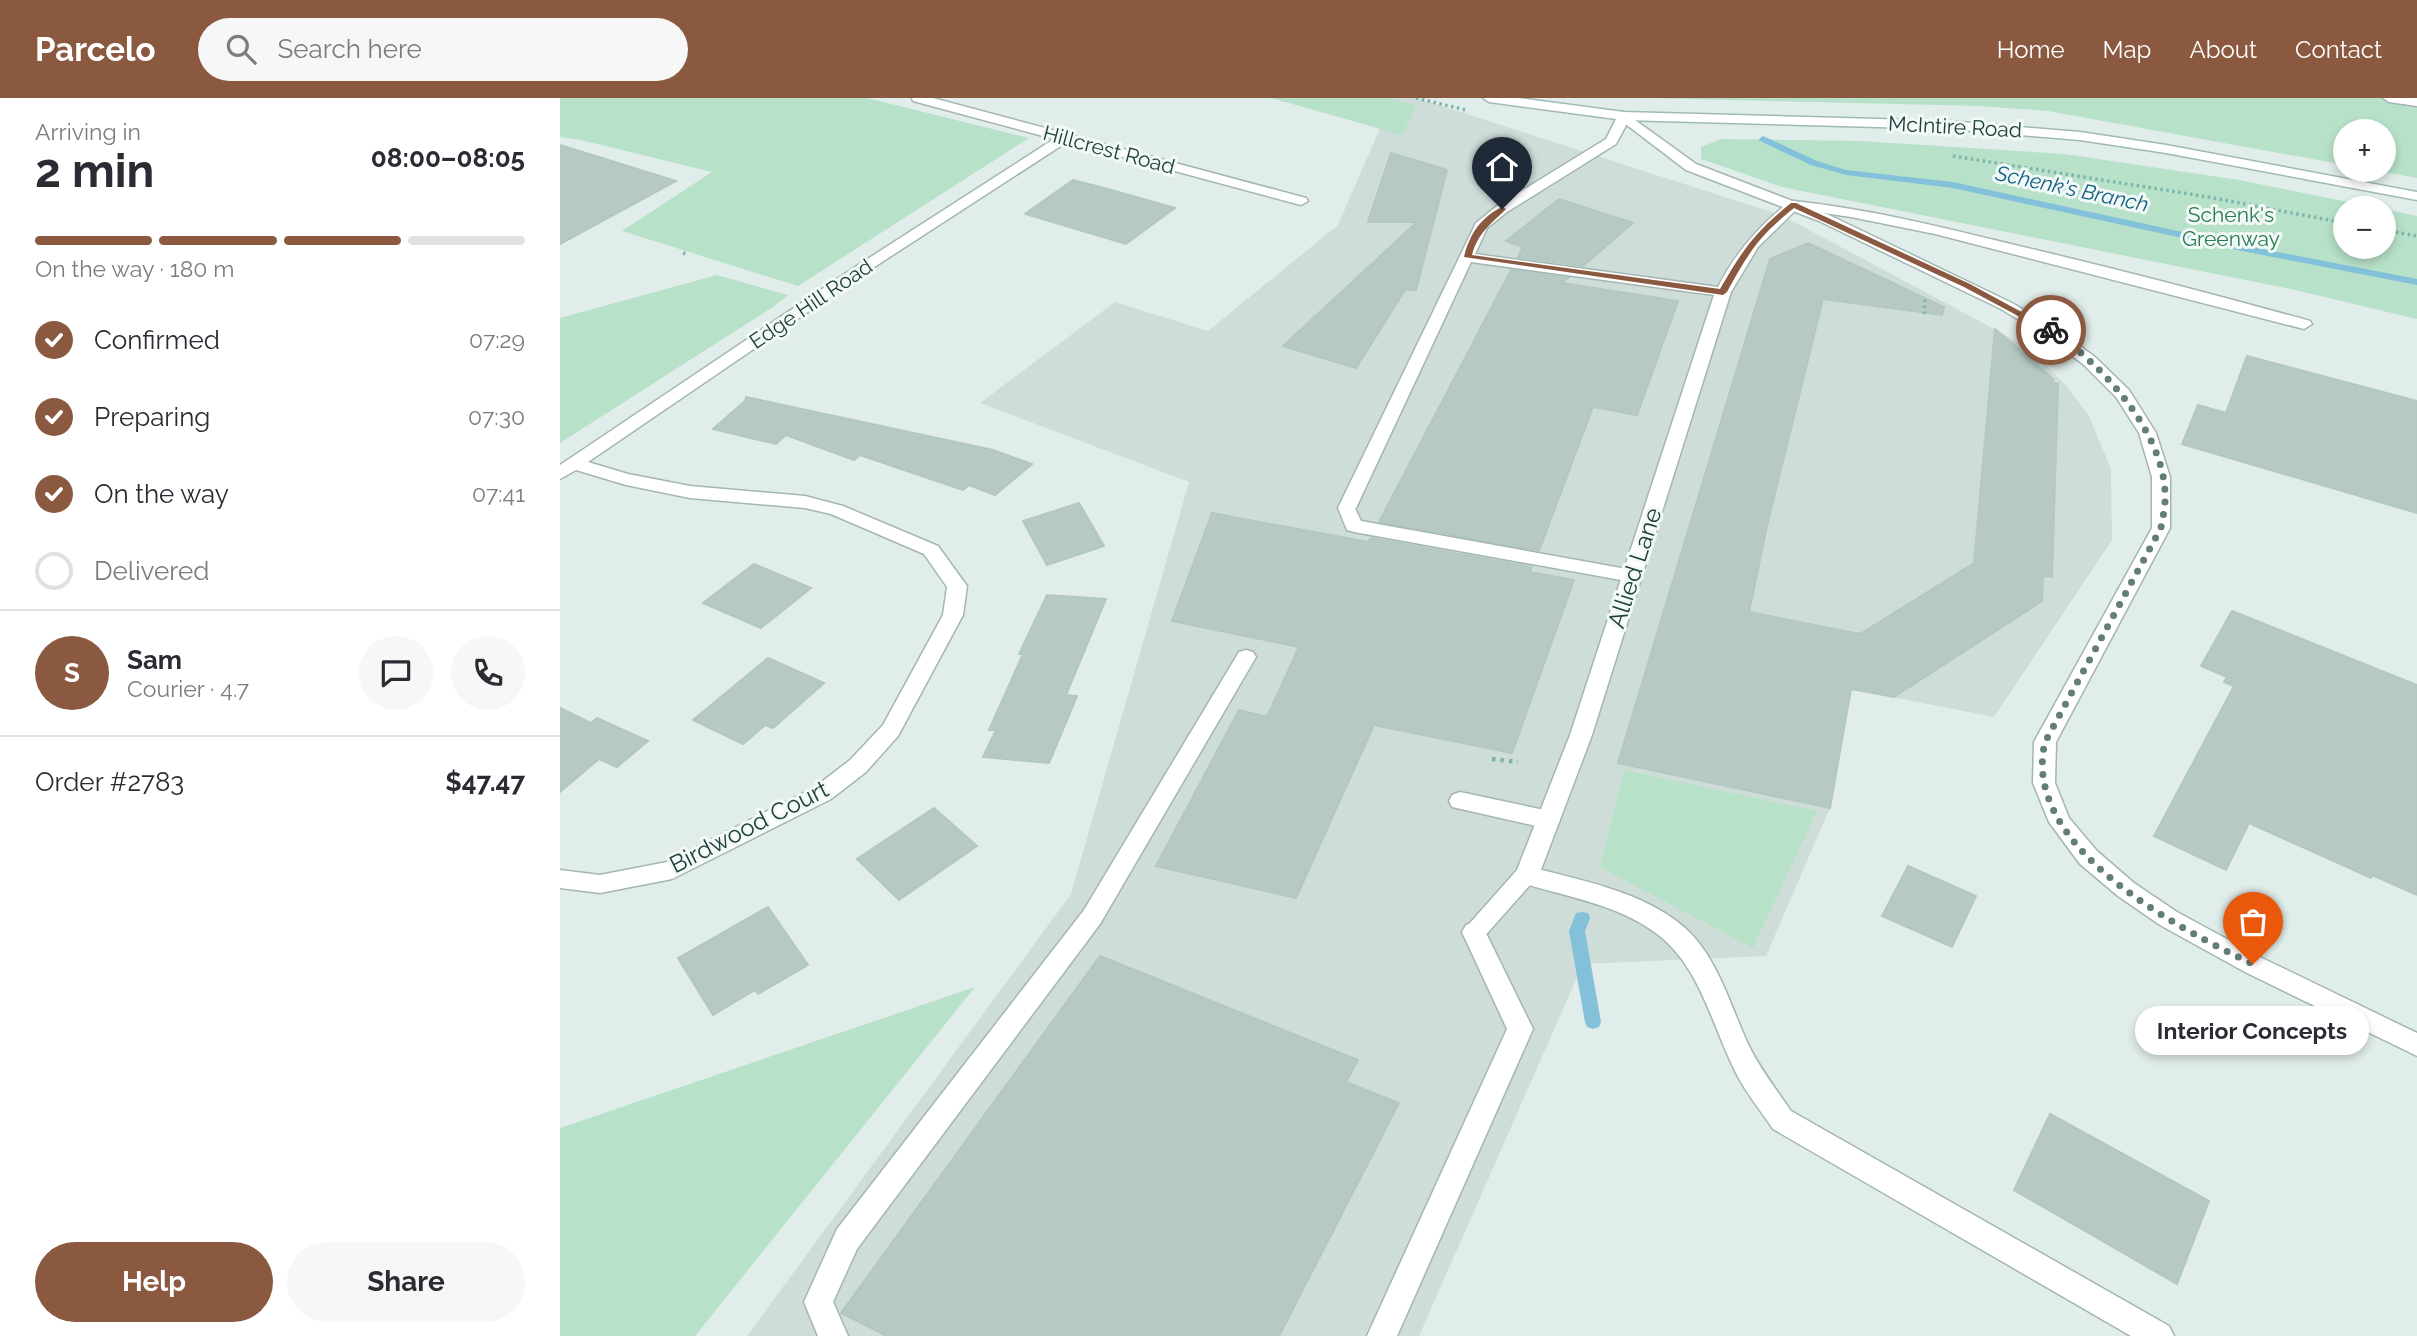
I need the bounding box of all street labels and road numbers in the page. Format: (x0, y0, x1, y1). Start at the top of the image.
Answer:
street label: McIntire Road (1888, 111, 2023, 142)
street label: Hillcrest Road (1041, 120, 1178, 179)
street label: Edge Hill Road (745, 253, 877, 354)
street label: Allied Lane (1601, 504, 1668, 632)
street label: Birdwood Court (664, 774, 833, 879)

